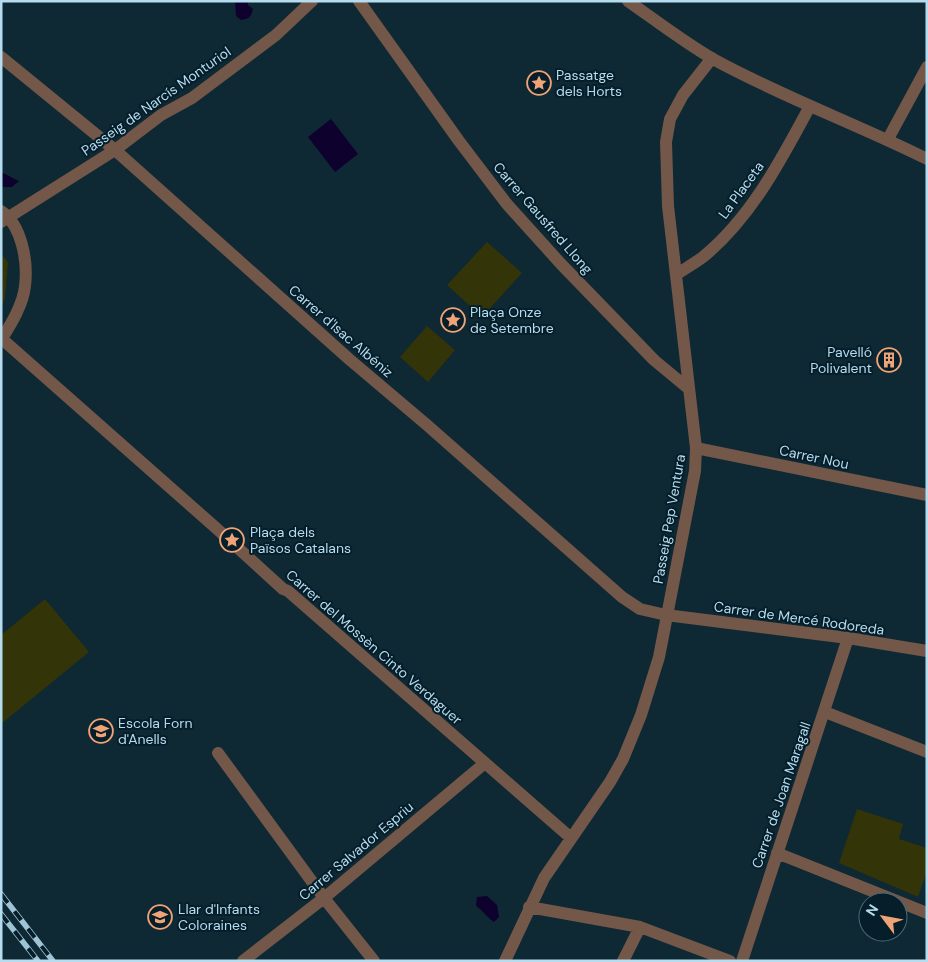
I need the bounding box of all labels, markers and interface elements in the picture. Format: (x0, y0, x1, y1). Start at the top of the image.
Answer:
street label: Passeig de Narcís Monturiol (78, 42, 234, 160)
place label: Passatge dels Horts (556, 66, 622, 100)
place icon: Passatge dels Horts (526, 70, 552, 96)
street label: Carrer Gausfred Llong (489, 158, 597, 278)
street label: La Placeta (714, 158, 768, 222)
street label: Carrer d'Isac Albéniz (285, 281, 397, 381)
place label: Plaça Onze de Setembre (470, 303, 554, 337)
place icon: Plaça Onze de Setembre (440, 307, 466, 333)
place label: Pavelló Polivalent (810, 343, 872, 377)
building icon: Pavelló Polivalent (876, 347, 902, 373)
street label: Carrer Nou (778, 441, 850, 473)
street label: Passeig Pep Ventura (649, 453, 689, 585)
place label: Plaça dels Països Catalans (250, 523, 351, 557)
place icon: Plaça dels Països Catalans (219, 527, 245, 553)
street label: Carrer del Mossèn Cinto Verdaguer (282, 566, 466, 728)
street label: Carrer de Mercé Rodoreda (713, 597, 885, 639)
place label: Escola Forn d'Anells (118, 714, 192, 748)
school or university icon: Escola Forn d'Anells (88, 718, 114, 744)
street label: Carrer de Joan Maragall (747, 719, 815, 871)
street label: Carrer Salvador Espriu (295, 798, 417, 904)
north arrow (858, 892, 908, 942)
place label: Llar d'Infants Coloraines (178, 900, 260, 934)
text: N (862, 901, 882, 919)
school or university icon: Llar d'Infants Coloraines (147, 904, 173, 930)

